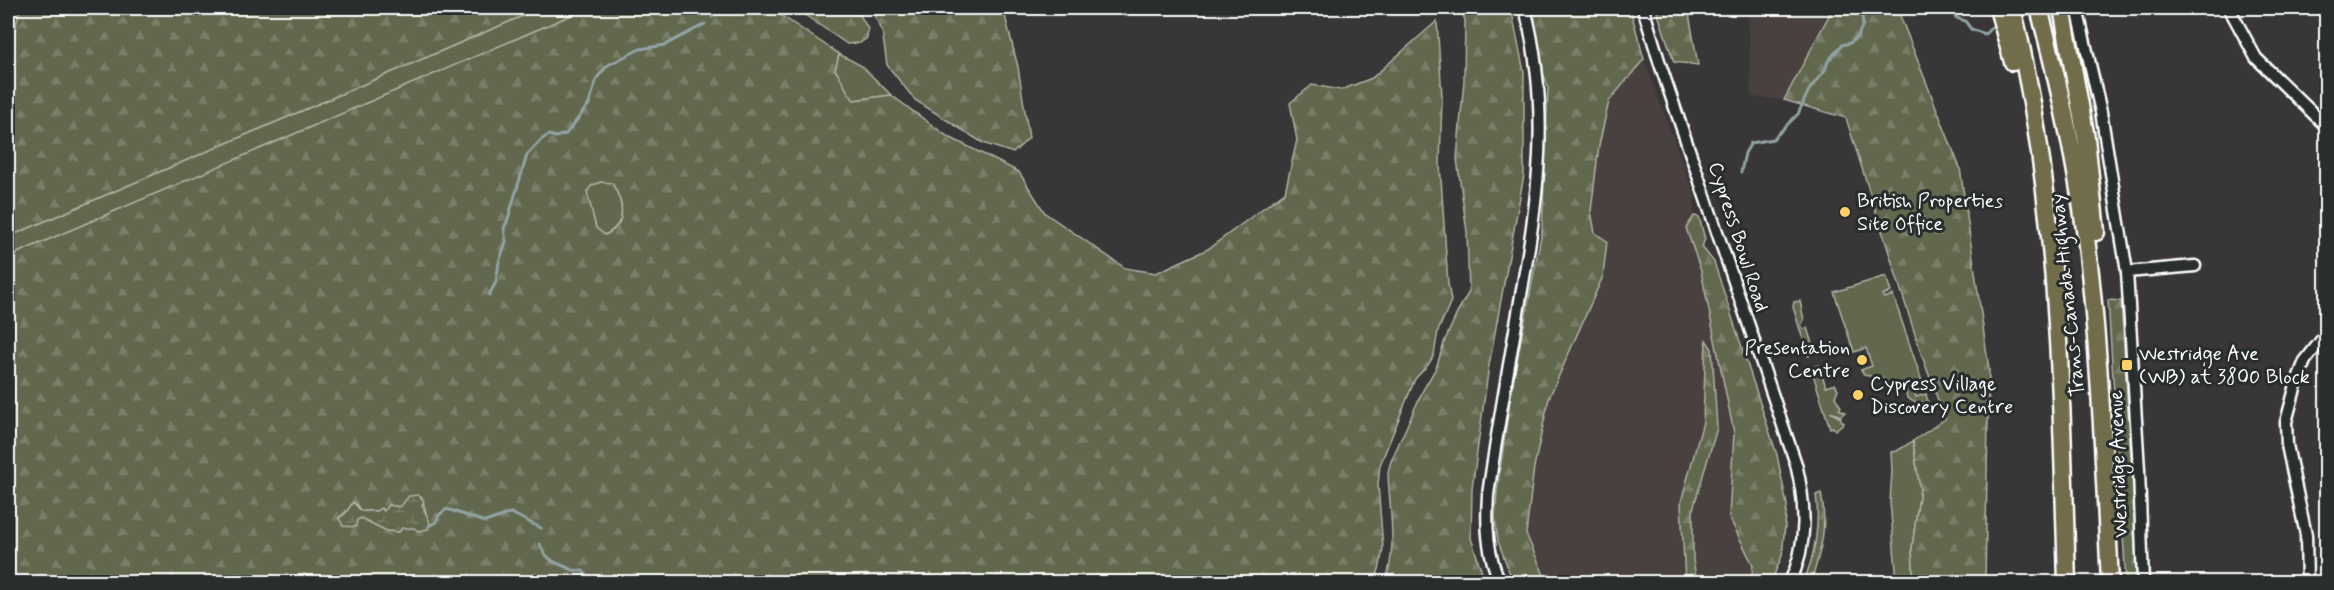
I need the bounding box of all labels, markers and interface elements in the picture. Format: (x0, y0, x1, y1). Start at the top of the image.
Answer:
street label: Cypress Bowl Road (1701, 159, 1775, 315)
place label: British Properties Site Office (1857, 188, 2003, 238)
street label: Trans-Canada Highway (2044, 192, 2094, 398)
marker: British Properties Site Office (1838, 205, 1852, 219)
place label: Presentation Centre (1744, 335, 1850, 385)
place label: Westridge Ave (WB) at 3800 Block (2139, 341, 2310, 391)
marker: Presentation Centre (1855, 353, 1869, 367)
marker: Westridge Ave (WB) at 3800 Block (2120, 358, 2134, 372)
place label: Cypress Village Discovery Centre (1870, 371, 2013, 421)
marker: Cypress Village Discovery Centre (1851, 388, 1865, 402)
street label: Westridge Avenue (2103, 390, 2136, 538)

